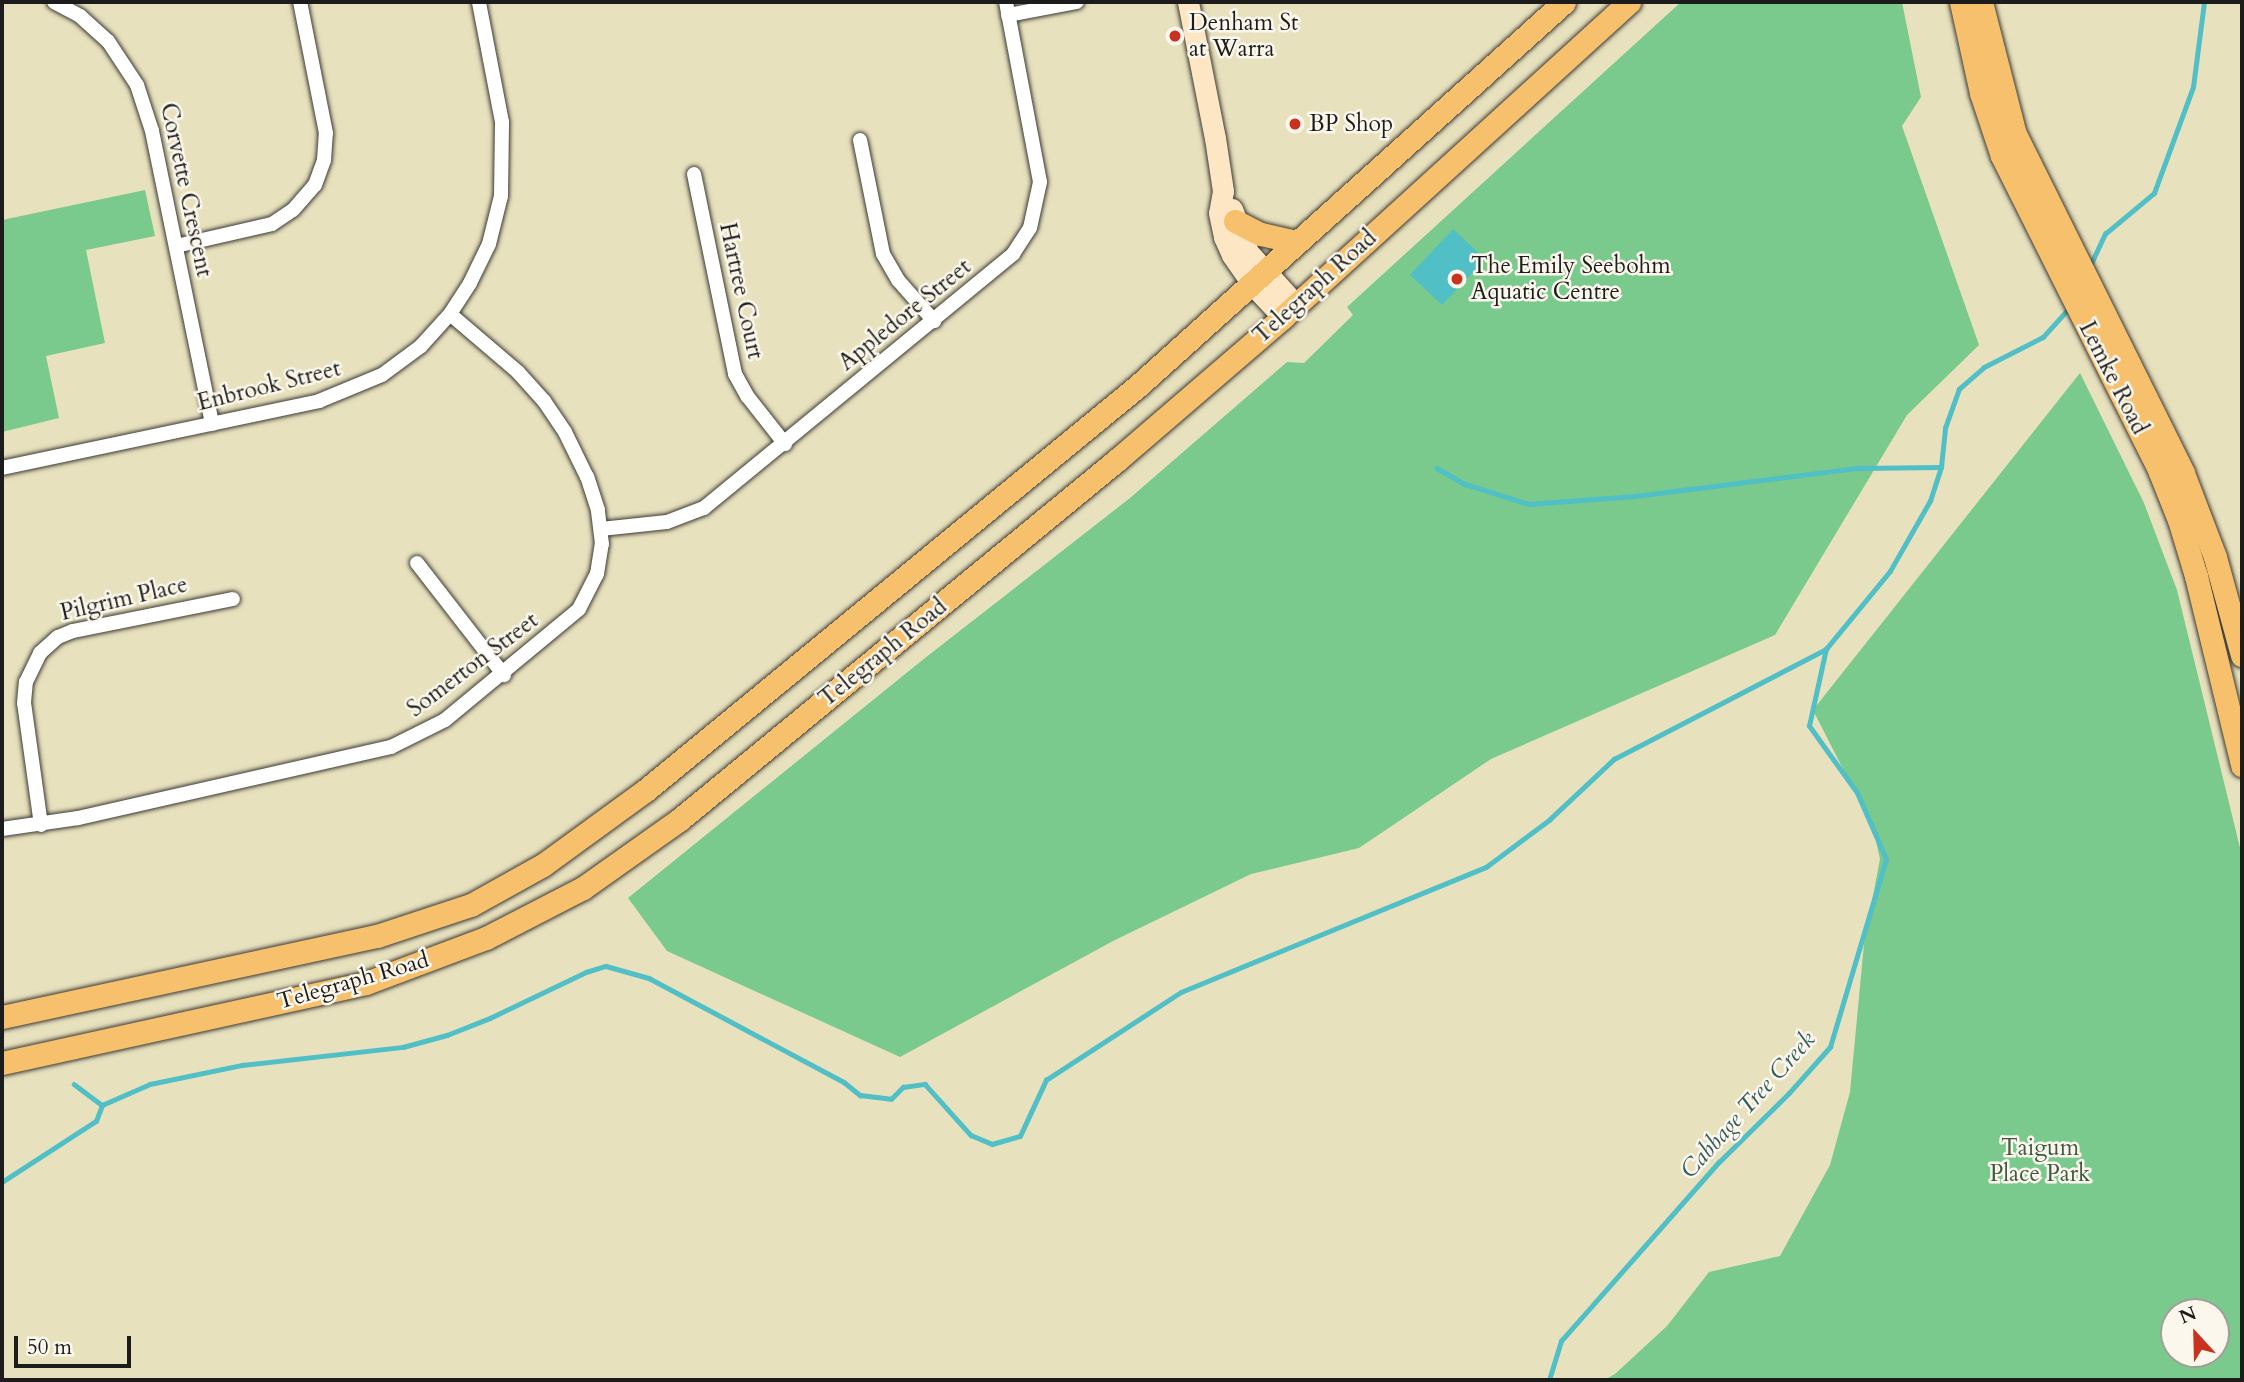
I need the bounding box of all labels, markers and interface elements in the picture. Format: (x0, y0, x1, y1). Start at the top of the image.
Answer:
place label: Denham St at Warra (1189, 9, 1298, 63)
marker: Denham St at Warra (1167, 28, 1183, 44)
street label: Corvette Crescent (154, 101, 218, 279)
place label: BP Shop (1309, 110, 1393, 138)
marker: BP Shop (1287, 116, 1303, 132)
street label: Hartree Court (713, 220, 769, 362)
street label: Telegraph Road (1248, 224, 1382, 350)
place label: The Emily Seebohm Aquatic Centre (1471, 252, 1671, 306)
street label: Appledore Street (833, 253, 977, 377)
marker: The Emily Seebohm Aquatic Centre (1449, 271, 1465, 287)
street label: Lemke Road (2073, 317, 2153, 439)
street label: Enbrook Street (194, 355, 344, 417)
street label: Pilgrim Place (58, 571, 190, 627)
street label: Telegraph Road (814, 593, 952, 713)
street label: Somerton Street (402, 607, 544, 723)
street label: Telegraph Road (274, 946, 432, 1016)
water label: Cabbage Tree Creek (1674, 1026, 1822, 1184)
park label: Taigum Place Park (1990, 1134, 2090, 1188)
north arrow (2160, 1298, 2230, 1368)
text: N (2175, 1300, 2200, 1331)
scale bar (18, 1322, 135, 1366)
text: 50 m (27, 1333, 72, 1362)

